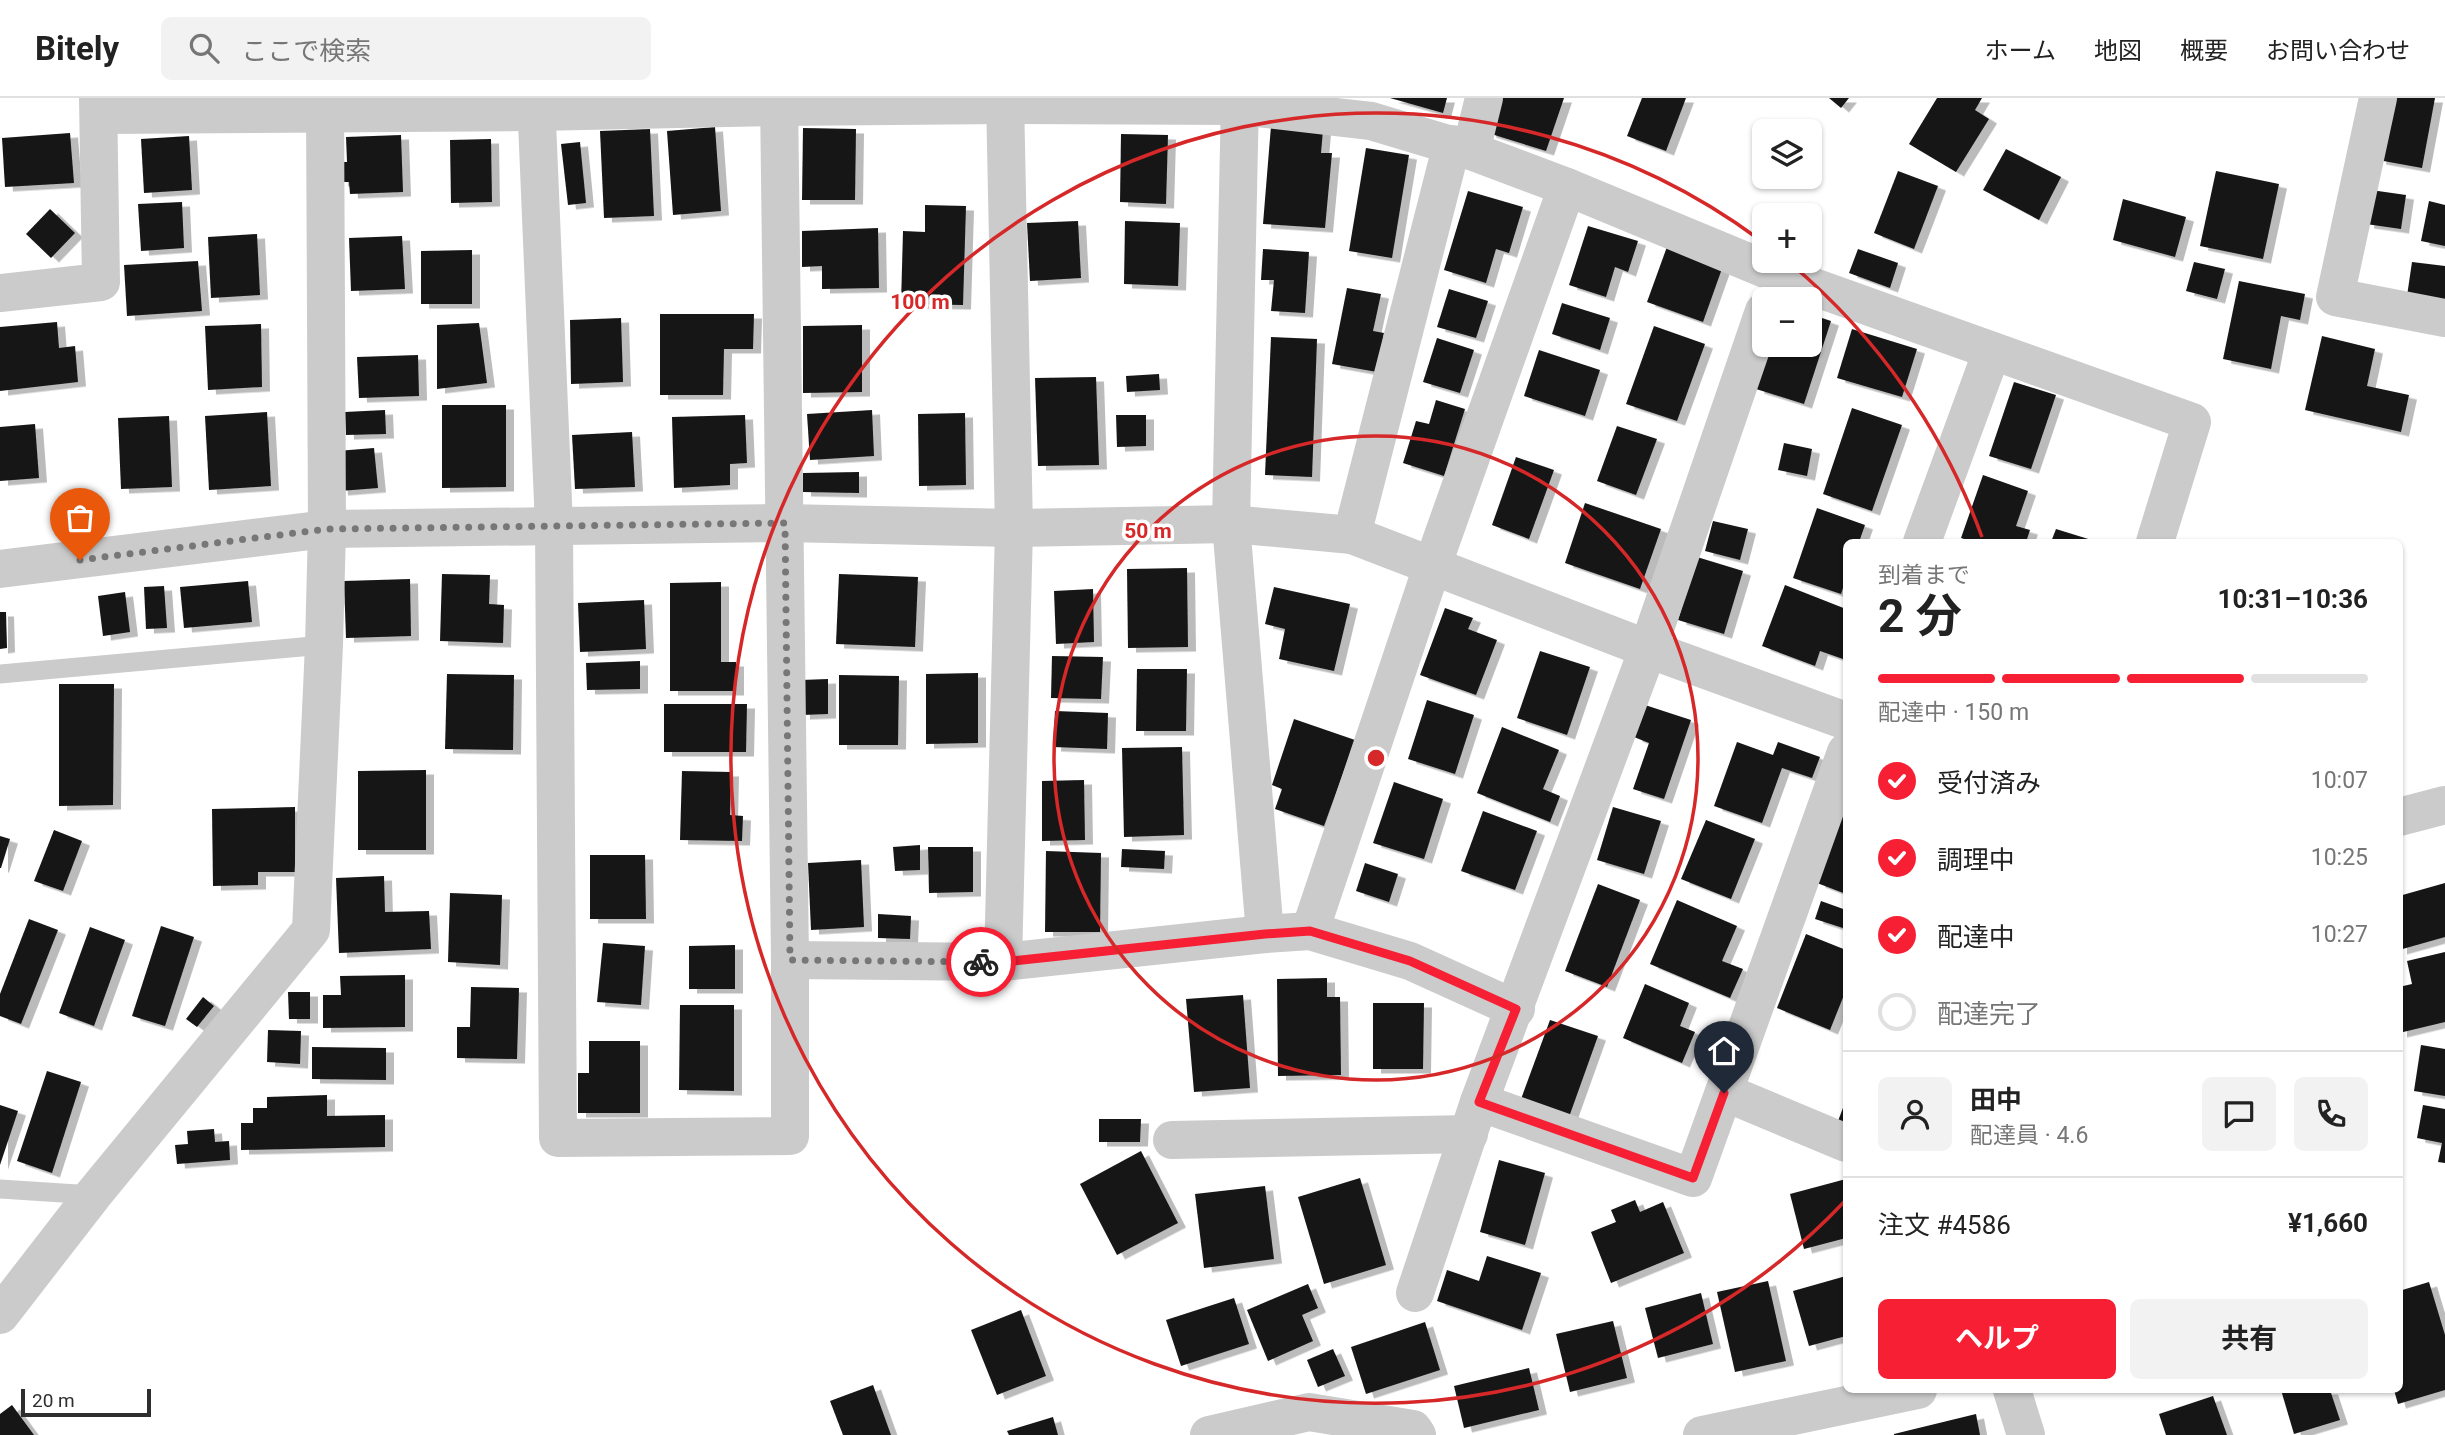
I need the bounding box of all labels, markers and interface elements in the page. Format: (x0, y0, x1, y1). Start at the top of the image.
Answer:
search box (161, 17, 651, 80)
text: Bitely (35, 29, 119, 68)
icon: search (185, 29, 223, 67)
text: ここで検索 (241, 36, 371, 66)
text: ホーム (1985, 37, 2056, 65)
text: 地図 (2094, 37, 2142, 65)
text: 概要 (2180, 37, 2228, 65)
text: お問い合わせ (2266, 37, 2410, 65)
map controls (1752, 119, 1822, 357)
button: layers (1752, 119, 1822, 189)
button: + (1752, 203, 1822, 273)
button: − (1752, 287, 1822, 357)
text: 100 m (890, 290, 950, 314)
pin (50, 488, 110, 560)
icon: bag (61, 499, 99, 537)
text: 50 m (1124, 519, 1172, 543)
text: 到着まで (1878, 562, 1970, 589)
text: 10:31–10:36 (2218, 584, 2368, 614)
text: 2 分 (1878, 589, 1962, 643)
text: 配達中 · 150 m (1878, 699, 2029, 726)
centre of rings (1364, 746, 1388, 770)
icon: check (1878, 762, 1916, 800)
text: 10:07 (2311, 767, 2368, 794)
text: 受付済み (1937, 768, 2041, 798)
icon: check (1878, 839, 1916, 877)
text: 10:25 (2311, 844, 2368, 871)
text: 調理中 (1937, 845, 2015, 875)
icon: check (1878, 916, 1916, 954)
text: 10:27 (2311, 921, 2368, 948)
text: 配達中 (1937, 922, 2015, 952)
courier (946, 927, 1016, 997)
icon: bike (962, 943, 1000, 981)
text: 配達完了 (1937, 999, 2041, 1029)
pin (1694, 1021, 1754, 1093)
icon: home (1705, 1032, 1743, 1070)
button: person (1878, 1077, 1952, 1151)
button: chat (2202, 1077, 2276, 1151)
button: phone (2294, 1077, 2368, 1151)
text: 田中 (1970, 1085, 2022, 1115)
text: 配達員 · 4.6 (1970, 1122, 2088, 1149)
text: ¥1,660 (2288, 1208, 2368, 1238)
text: 注文 #4586 (1878, 1210, 2011, 1240)
button: ヘルプ (1878, 1299, 2116, 1379)
button: 共有 (2130, 1299, 2368, 1379)
scale bar (21, 1386, 150, 1418)
text: 20 m (32, 1389, 75, 1412)

